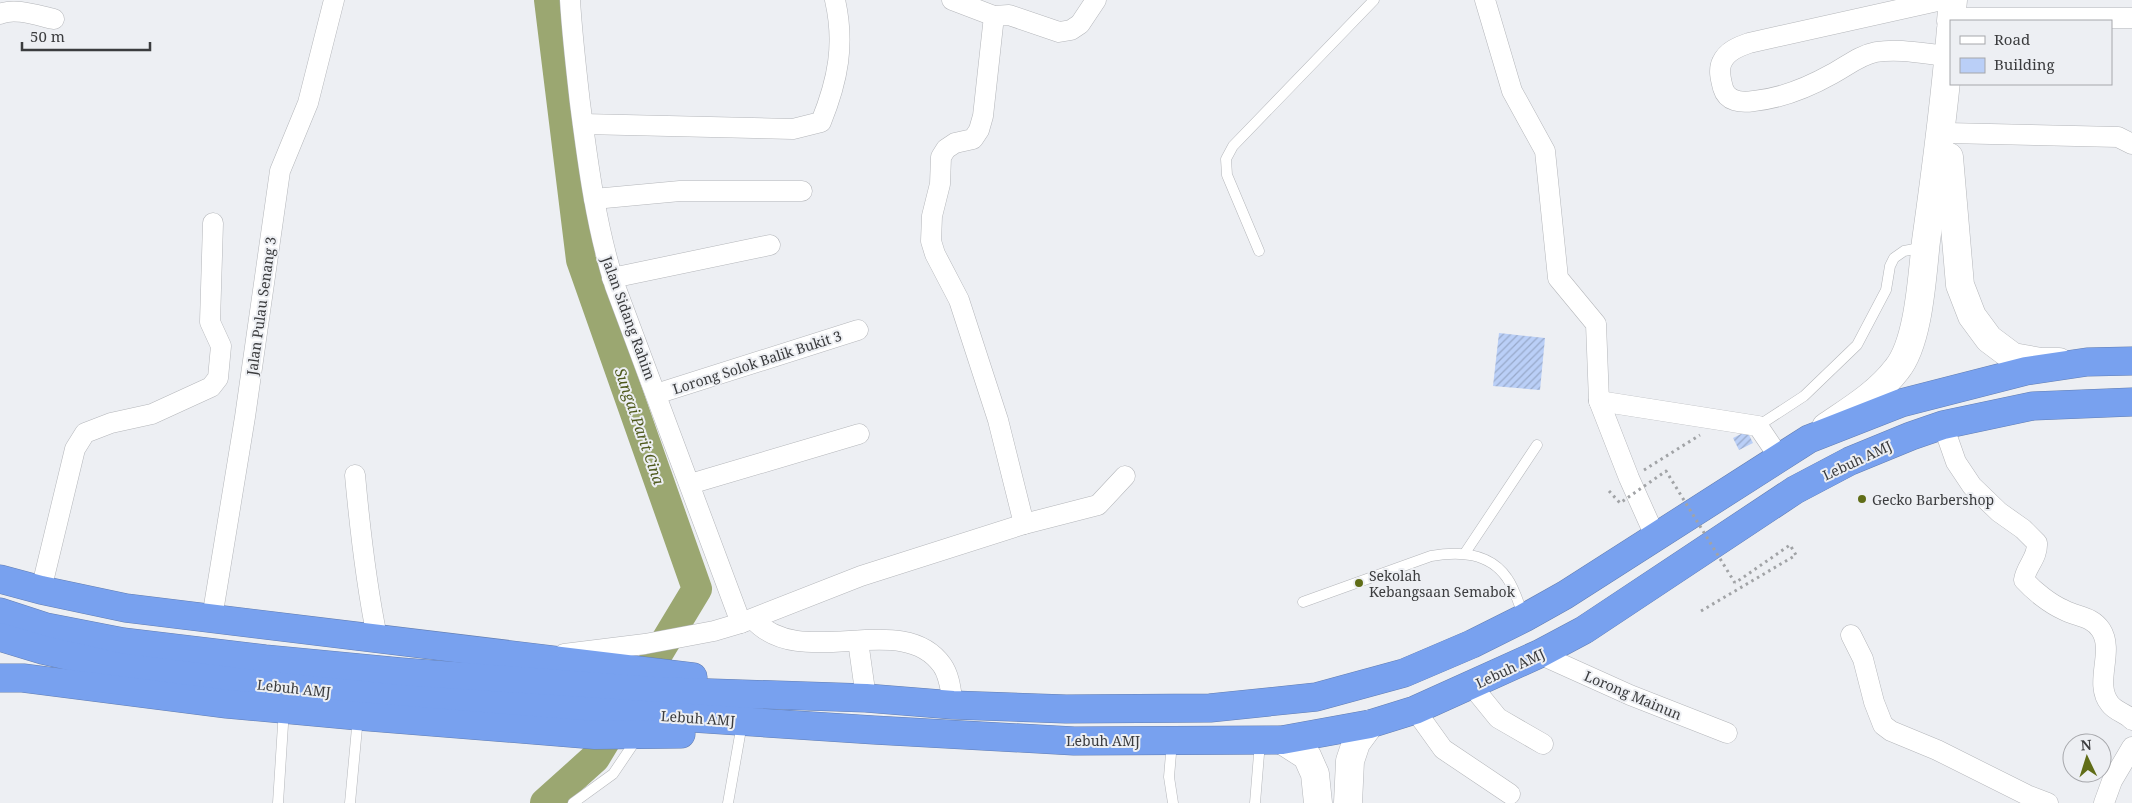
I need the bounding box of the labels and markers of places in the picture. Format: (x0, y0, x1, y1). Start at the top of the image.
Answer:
place label: Gecko Barbershop (1872, 490, 1994, 509)
marker: Gecko Barbershop (1856, 493, 1868, 505)
place label: Sekolah Kebangsaan Semabok (1369, 566, 1516, 601)
marker: Sekolah Kebangsaan Semabok (1353, 577, 1365, 589)

